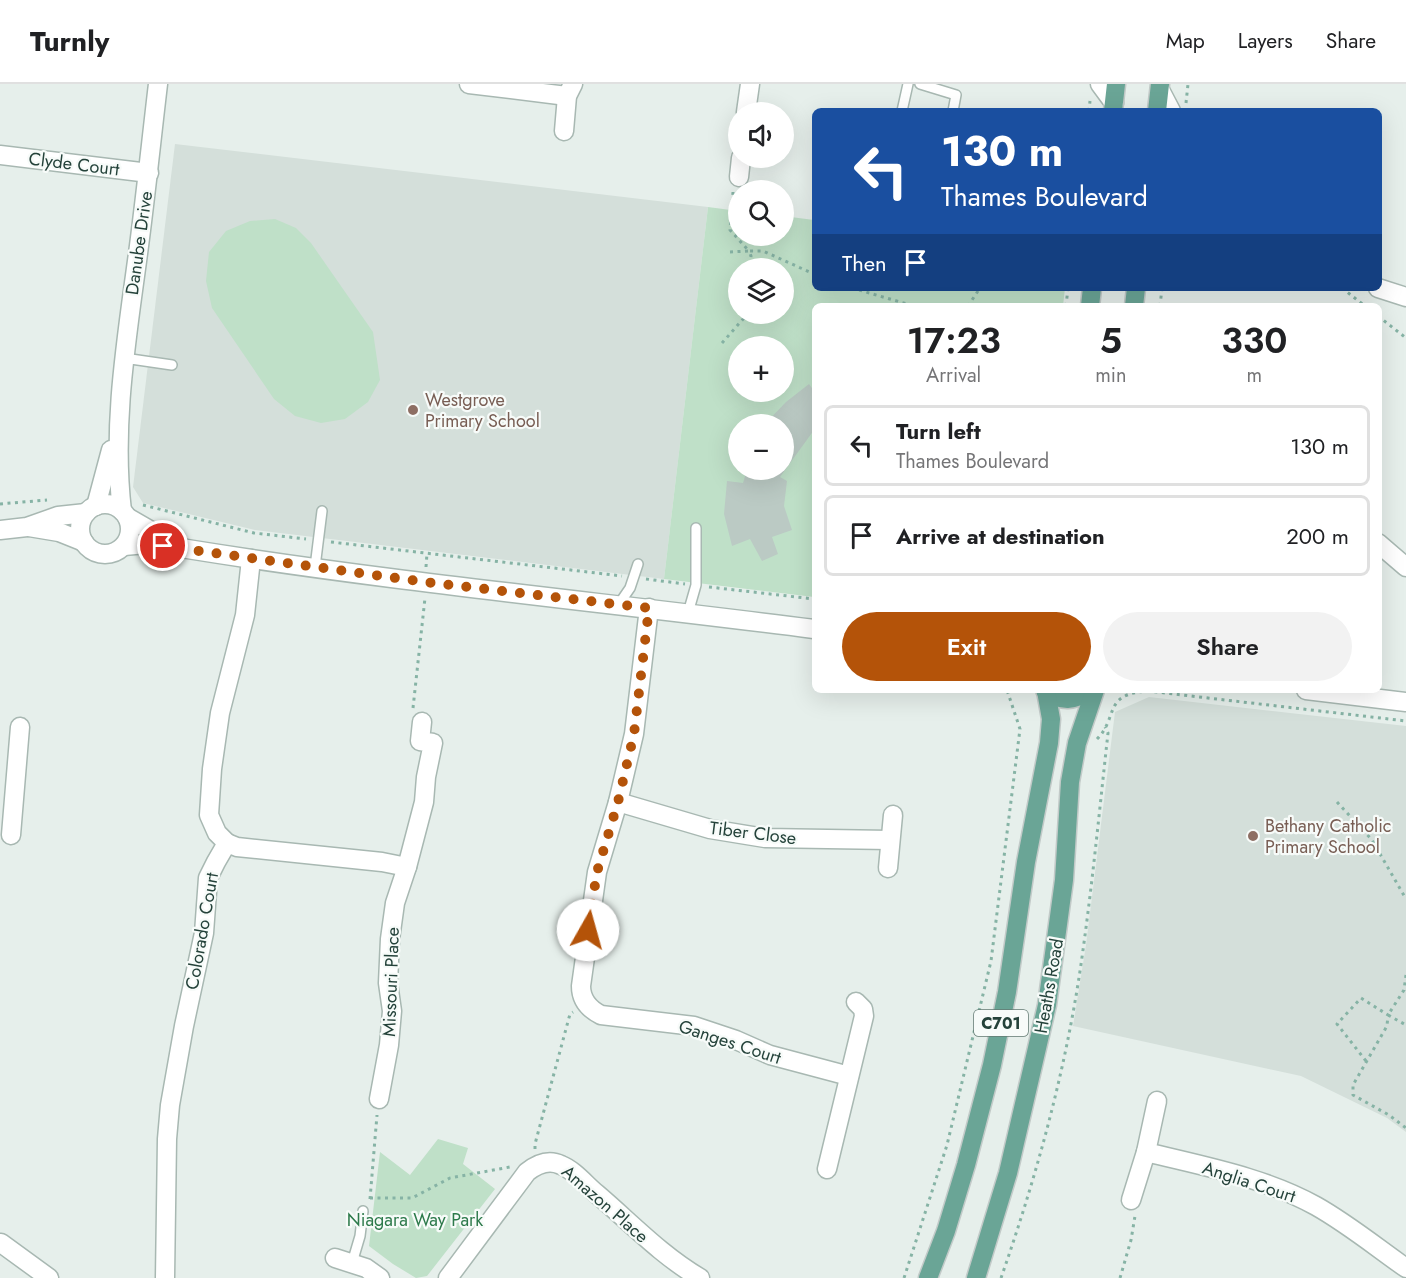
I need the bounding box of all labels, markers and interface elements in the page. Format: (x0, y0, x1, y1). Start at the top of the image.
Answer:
text: Turnly (30, 21, 109, 62)
text: Map (1166, 26, 1205, 56)
text: Layers (1238, 26, 1293, 56)
text: Share (1326, 26, 1376, 56)
map controls (728, 102, 794, 480)
button: sound (728, 102, 794, 168)
text: 130 m (941, 121, 1063, 182)
icon: left (842, 132, 920, 210)
street label: Clyde Court (27, 146, 122, 183)
text: Thames Boulevard (941, 177, 1148, 216)
button: search (728, 180, 794, 246)
street label: Danube Drive (119, 189, 159, 297)
icon: arrive (899, 246, 932, 279)
text: Then (842, 247, 887, 279)
button: layers (728, 258, 794, 324)
text: 17:23 (907, 314, 1001, 366)
text: 5 (1100, 314, 1122, 366)
text: 330 (1221, 314, 1287, 366)
button: + (728, 336, 794, 402)
text: Arrival (926, 361, 981, 390)
text: min (1095, 361, 1127, 390)
text: m (1246, 361, 1262, 390)
place label: Westgrove Primary School (425, 387, 540, 434)
marker: Westgrove Primary School (406, 403, 420, 417)
button: − (728, 414, 794, 480)
text: Turn left (896, 415, 981, 447)
icon: left (845, 429, 878, 462)
text: 130 m (1290, 430, 1349, 462)
text: Thames Boulevard (896, 447, 1049, 476)
icon: arrive (845, 519, 878, 552)
pin (137, 520, 188, 571)
text: Arrive at destination (896, 520, 1105, 552)
text: 200 m (1286, 520, 1349, 552)
icon: arrive (146, 529, 179, 562)
button: Exit (842, 612, 1091, 681)
button: Share (1103, 612, 1352, 681)
place label: Bethany Catholic Primary School (1265, 813, 1391, 860)
street label: Tiber Close (708, 815, 798, 851)
marker: Bethany Catholic Primary School (1246, 829, 1260, 843)
street label: Colorado Court (179, 870, 225, 992)
position arrow (556, 898, 620, 962)
street label: Missouri Place (376, 927, 406, 1037)
street label: Heaths Road (1028, 936, 1070, 1036)
road number: C701 (974, 1010, 1028, 1036)
street label: Ganges Court (675, 1013, 785, 1071)
street label: Anglia Court (1199, 1155, 1300, 1209)
street label: Amazon Place (556, 1159, 654, 1249)
park label: Niagara Way Park (347, 1207, 483, 1233)

